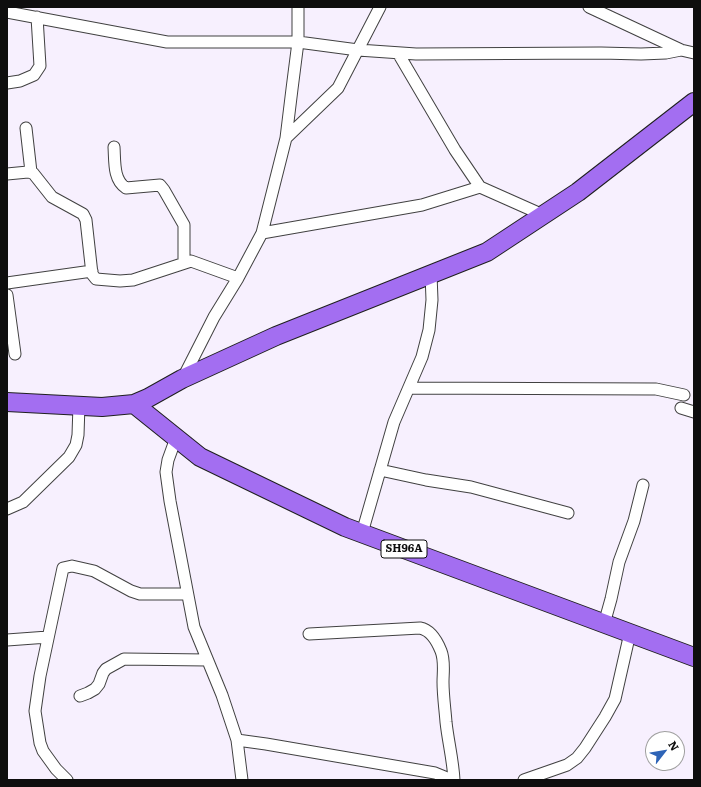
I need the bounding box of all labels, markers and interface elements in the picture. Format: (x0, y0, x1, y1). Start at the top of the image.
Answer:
road number: SH96A (381, 540, 427, 558)
north arrow (645, 731, 685, 771)
text: N (665, 737, 684, 753)

